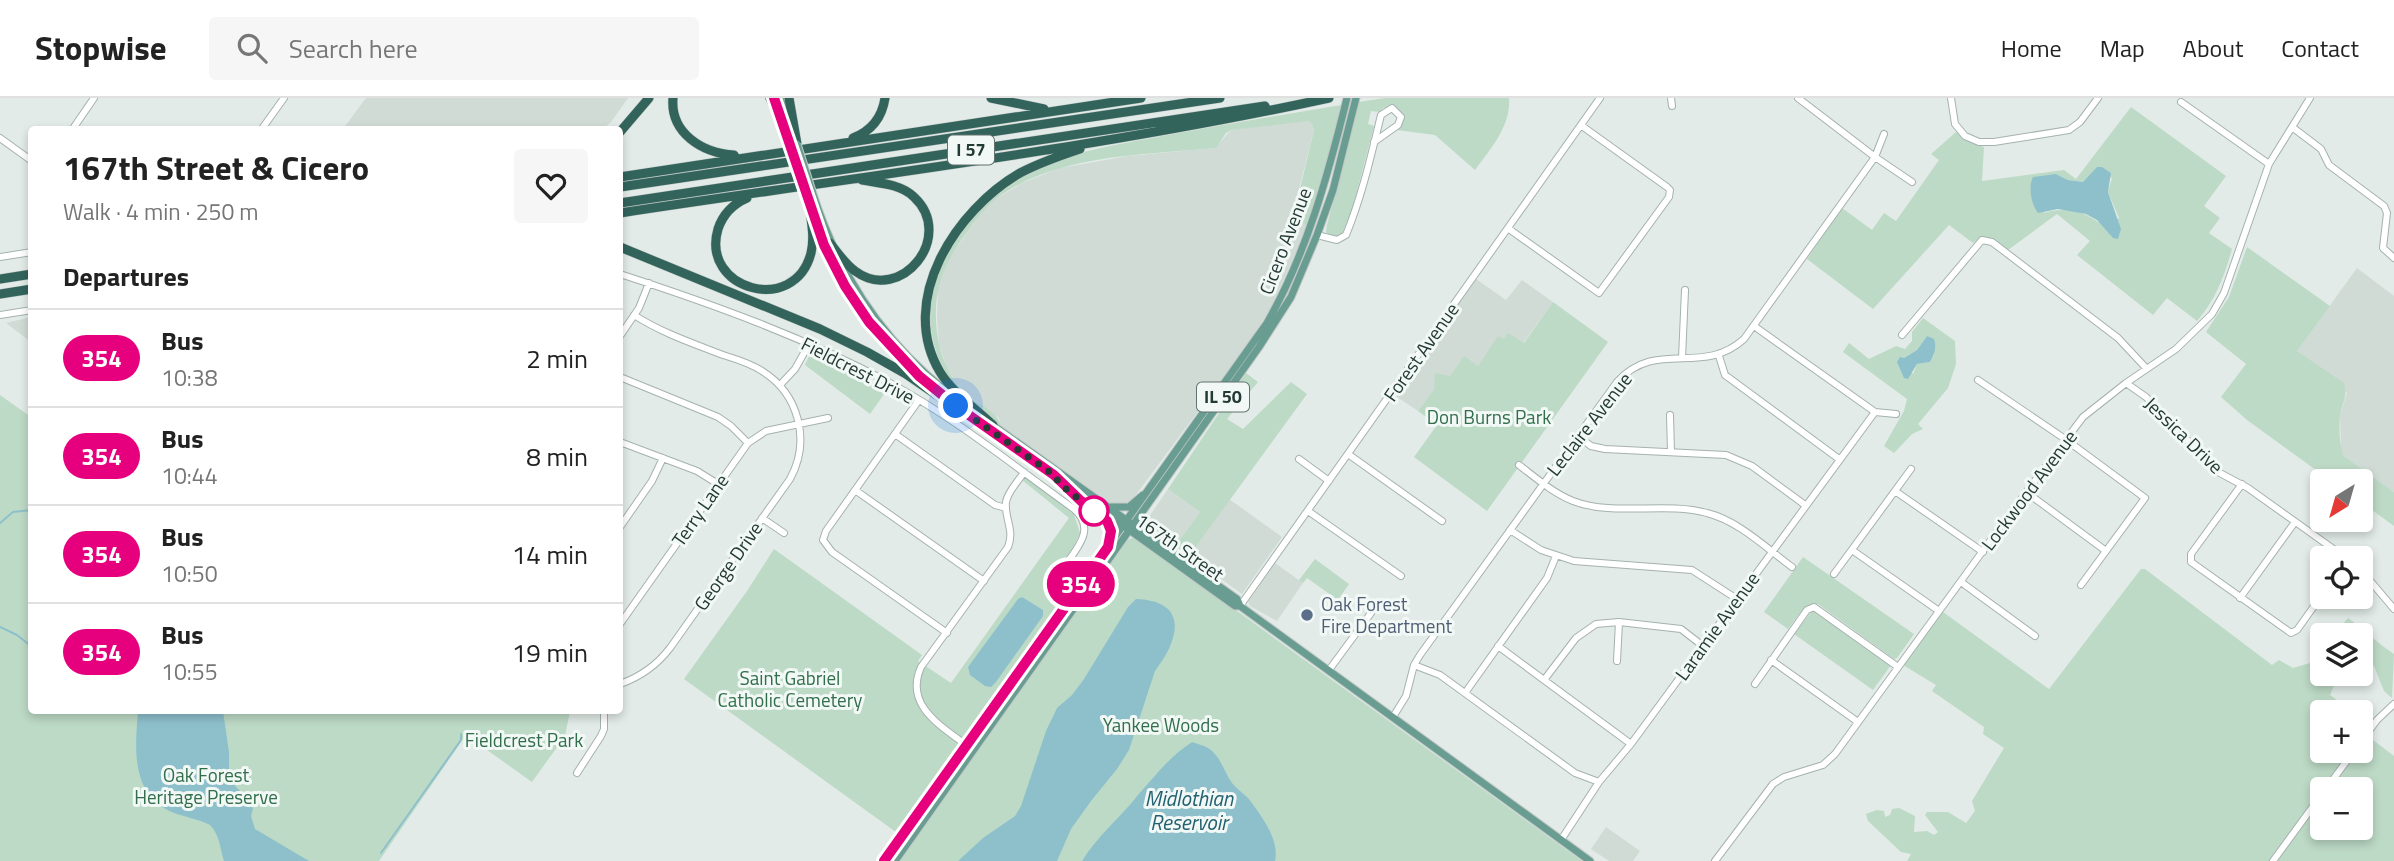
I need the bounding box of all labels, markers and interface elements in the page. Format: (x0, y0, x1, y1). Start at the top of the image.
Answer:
search box (209, 17, 699, 80)
text: Stopwise (35, 23, 167, 73)
icon: search (233, 29, 271, 67)
text: Search here (289, 29, 418, 68)
text: Home (2001, 30, 2062, 66)
text: Map (2100, 30, 2145, 66)
text: About (2183, 30, 2243, 66)
text: Contact (2281, 30, 2359, 66)
road number: I 57 (948, 136, 994, 164)
text: 167th Street & Cicero (63, 143, 369, 193)
button: heart (514, 149, 588, 223)
street label: Cicero Avenue (1251, 183, 1318, 298)
text: Walk · 4 min · 250 m (63, 194, 259, 229)
text: Departures (63, 257, 189, 296)
street label: Forest Avenue (1376, 296, 1465, 407)
text: Bus (161, 321, 203, 360)
street label: Fieldcrest Drive (797, 329, 920, 411)
text: 2 min (526, 339, 588, 378)
text: 354 (81, 340, 122, 376)
text: 10:38 (161, 360, 218, 395)
street label: Leclaire Avenue (1539, 366, 1638, 482)
road number: IL 50 (1197, 382, 1249, 412)
your location (938, 388, 973, 423)
street label: Jessica Drive (2138, 389, 2231, 480)
park label: Don Burns Park (1427, 402, 1551, 431)
text: Bus (161, 419, 203, 458)
street label: Lockwood Avenue (1974, 423, 2084, 556)
text: 8 min (526, 437, 588, 476)
text: 354 (81, 438, 122, 474)
text: 10:44 (161, 458, 218, 493)
street label: Terry Lane (664, 467, 735, 552)
north arrow (2310, 469, 2373, 532)
map controls (2310, 469, 2373, 840)
unlabelled marker (1079, 496, 1109, 526)
street label: 167th Street (1130, 505, 1231, 588)
street label: George Drive (686, 515, 769, 616)
text: Bus (161, 517, 203, 556)
text: 14 min (512, 535, 588, 574)
text: 354 (81, 536, 122, 572)
button: locate (2310, 546, 2373, 609)
text: 10:50 (161, 556, 218, 591)
line badge: 354 (1041, 561, 1121, 607)
street label: Laramie Avenue (1667, 565, 1766, 686)
text: 354 (1061, 566, 1101, 602)
place label: Oak Forest Fire Department (1321, 589, 1453, 640)
marker: Oak Forest Fire Department (1299, 607, 1315, 623)
text: Bus (161, 615, 203, 654)
button: layers (2310, 623, 2373, 686)
text: 19 min (512, 633, 588, 672)
text: 354 (81, 634, 122, 670)
text: 10:55 (161, 654, 218, 689)
park label: Saint Gabriel Catholic Cemetery (718, 663, 862, 714)
button: + (2310, 700, 2373, 763)
park label: Yankee Woods (1103, 710, 1219, 739)
park label: Fieldcrest Park (465, 725, 583, 754)
park label: Oak Forest Heritage Preserve (134, 760, 278, 811)
button: − (2310, 777, 2373, 840)
water label: Midlothian Reservoir (1145, 782, 1234, 838)

